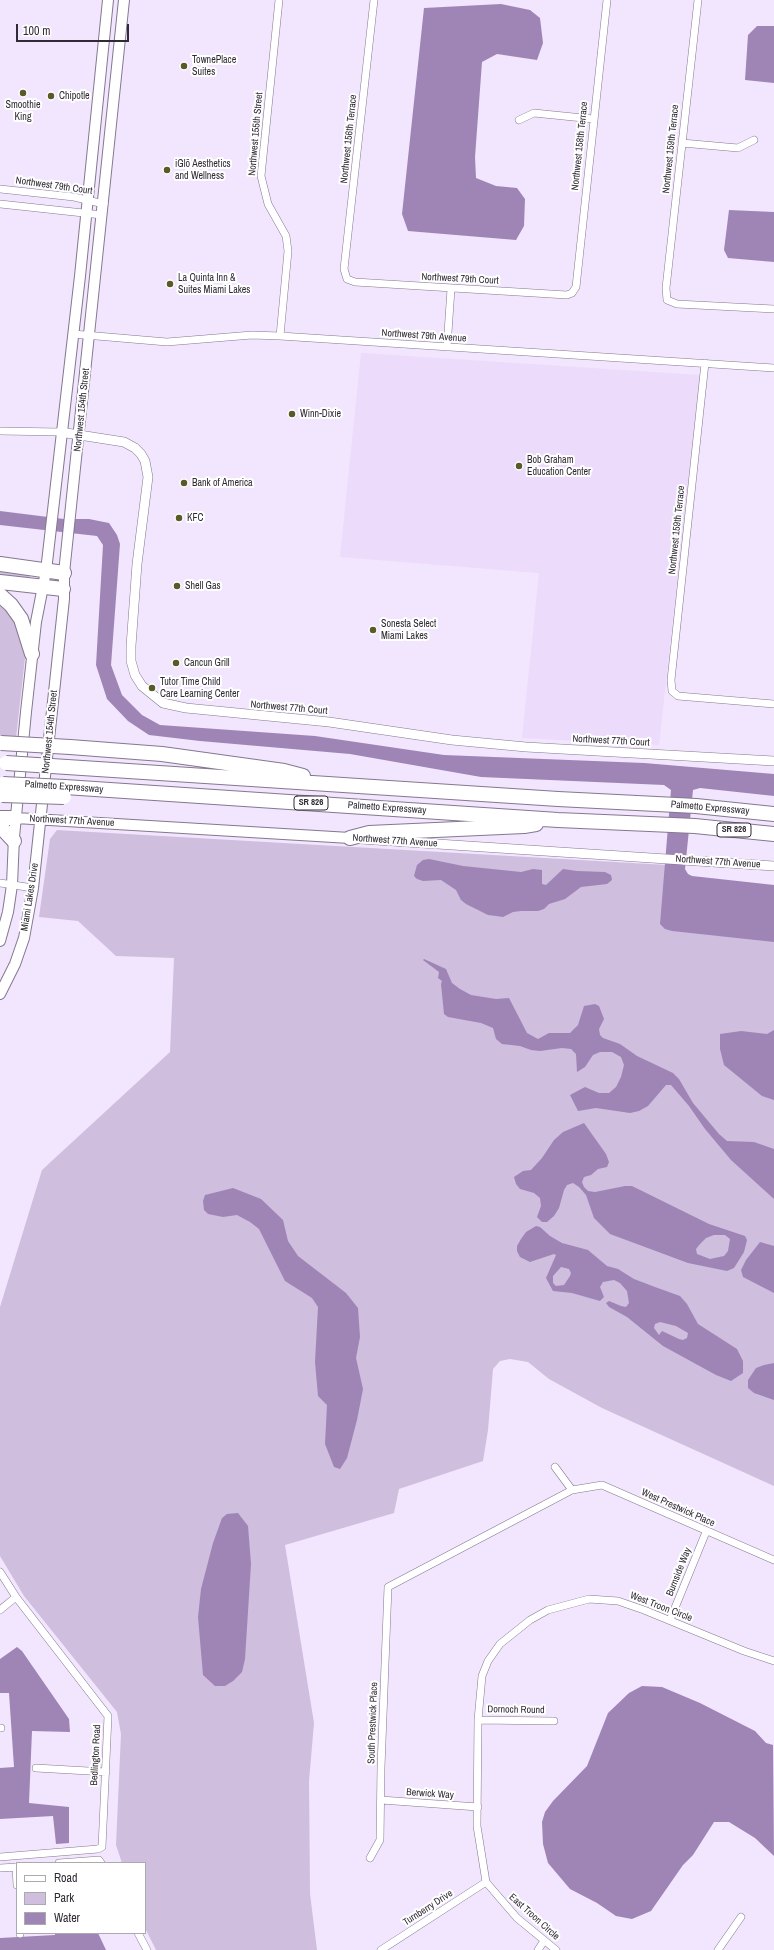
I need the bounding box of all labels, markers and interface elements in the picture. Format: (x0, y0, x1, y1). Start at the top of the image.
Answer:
scale bar (18, 16, 131, 42)
text: 100 m (23, 23, 50, 39)
place label: TownePlace Suites (192, 54, 236, 78)
marker: TownePlace Suites (179, 61, 189, 71)
marker: Smoothie King (18, 88, 28, 98)
place label: Chipotle (59, 90, 90, 102)
marker: Chipotle (46, 91, 56, 101)
street label: Northwest 155th Street (246, 92, 266, 176)
street label: Northwest 156th Terrace (338, 94, 360, 184)
place label: Smoothie King (5, 99, 41, 122)
street label: Northwest 158th Terrace (569, 101, 591, 191)
street label: Northwest 159th Terrace (660, 104, 682, 194)
place label: iGlō Aesthetics and Wellness (175, 158, 231, 182)
marker: iGlō Aesthetics and Wellness (162, 165, 172, 175)
street label: Northwest 79th Court (15, 175, 93, 197)
street label: Northwest 79th Court (421, 271, 499, 287)
place label: La Quinta Inn & Suites Miami Lakes (178, 272, 250, 296)
marker: La Quinta Inn & Suites Miami Lakes (165, 279, 175, 289)
street label: Northwest 79th Avenue (381, 327, 467, 345)
street label: Northwest 154th Street (72, 368, 92, 452)
place label: Winn-Dixie (300, 408, 341, 420)
marker: Winn-Dixie (287, 409, 297, 419)
place label: Bob Graham Education Center (527, 454, 591, 478)
marker: Bob Graham Education Center (514, 461, 524, 471)
place label: Bank of America (192, 477, 253, 489)
marker: Bank of America (179, 478, 189, 488)
street label: Northwest 159th Terrace (666, 485, 688, 575)
place label: KFC (187, 512, 203, 524)
marker: KFC (174, 513, 184, 523)
place label: Shell Gas (185, 580, 221, 592)
marker: Shell Gas (172, 581, 182, 591)
place label: Sonesta Select Miami Lakes (381, 618, 436, 642)
marker: Sonesta Select Miami Lakes (368, 625, 378, 635)
place label: Cancun Grill (184, 657, 230, 669)
marker: Cancun Grill (171, 658, 181, 668)
place label: Tutor Time Child Care Learning Center (160, 676, 239, 700)
marker: Tutor Time Child Care Learning Center (147, 683, 157, 693)
street label: Northwest 154th Street (40, 690, 60, 774)
street label: Northwest 77th Court (250, 699, 328, 717)
street label: Northwest 77th Court (572, 733, 650, 749)
street label: Palmetto Expressway (24, 778, 104, 796)
road number: SR 826 (294, 796, 328, 810)
street label: Palmetto Expressway (347, 799, 427, 817)
street label: Palmetto Expressway (670, 799, 750, 817)
street label: Northwest 77th Avenue (29, 813, 115, 829)
road number: SR 826 (717, 823, 751, 837)
street label: Northwest 77th Avenue (352, 832, 438, 850)
street label: Northwest 77th Avenue (675, 853, 761, 871)
street label: Miami Lakes Drive (19, 862, 41, 932)
street label: West Prestwick Place (639, 1486, 717, 1530)
street label: Burnside Way (664, 1546, 694, 1598)
street label: West Troon Circle (628, 1590, 694, 1624)
street label: South Prestwick Place (366, 1682, 380, 1764)
street label: Dornoch Round (487, 1703, 545, 1717)
street label: Bedlington Road (88, 1724, 104, 1786)
street label: Berwick Way (406, 1786, 454, 1802)
legend (16, 1862, 146, 1934)
text: Road (54, 1870, 78, 1886)
street label: Turnberry Drive (401, 1888, 455, 1928)
text: Park (54, 1890, 74, 1906)
street label: East Troon Circle (506, 1891, 562, 1943)
text: Water (54, 1910, 80, 1926)

